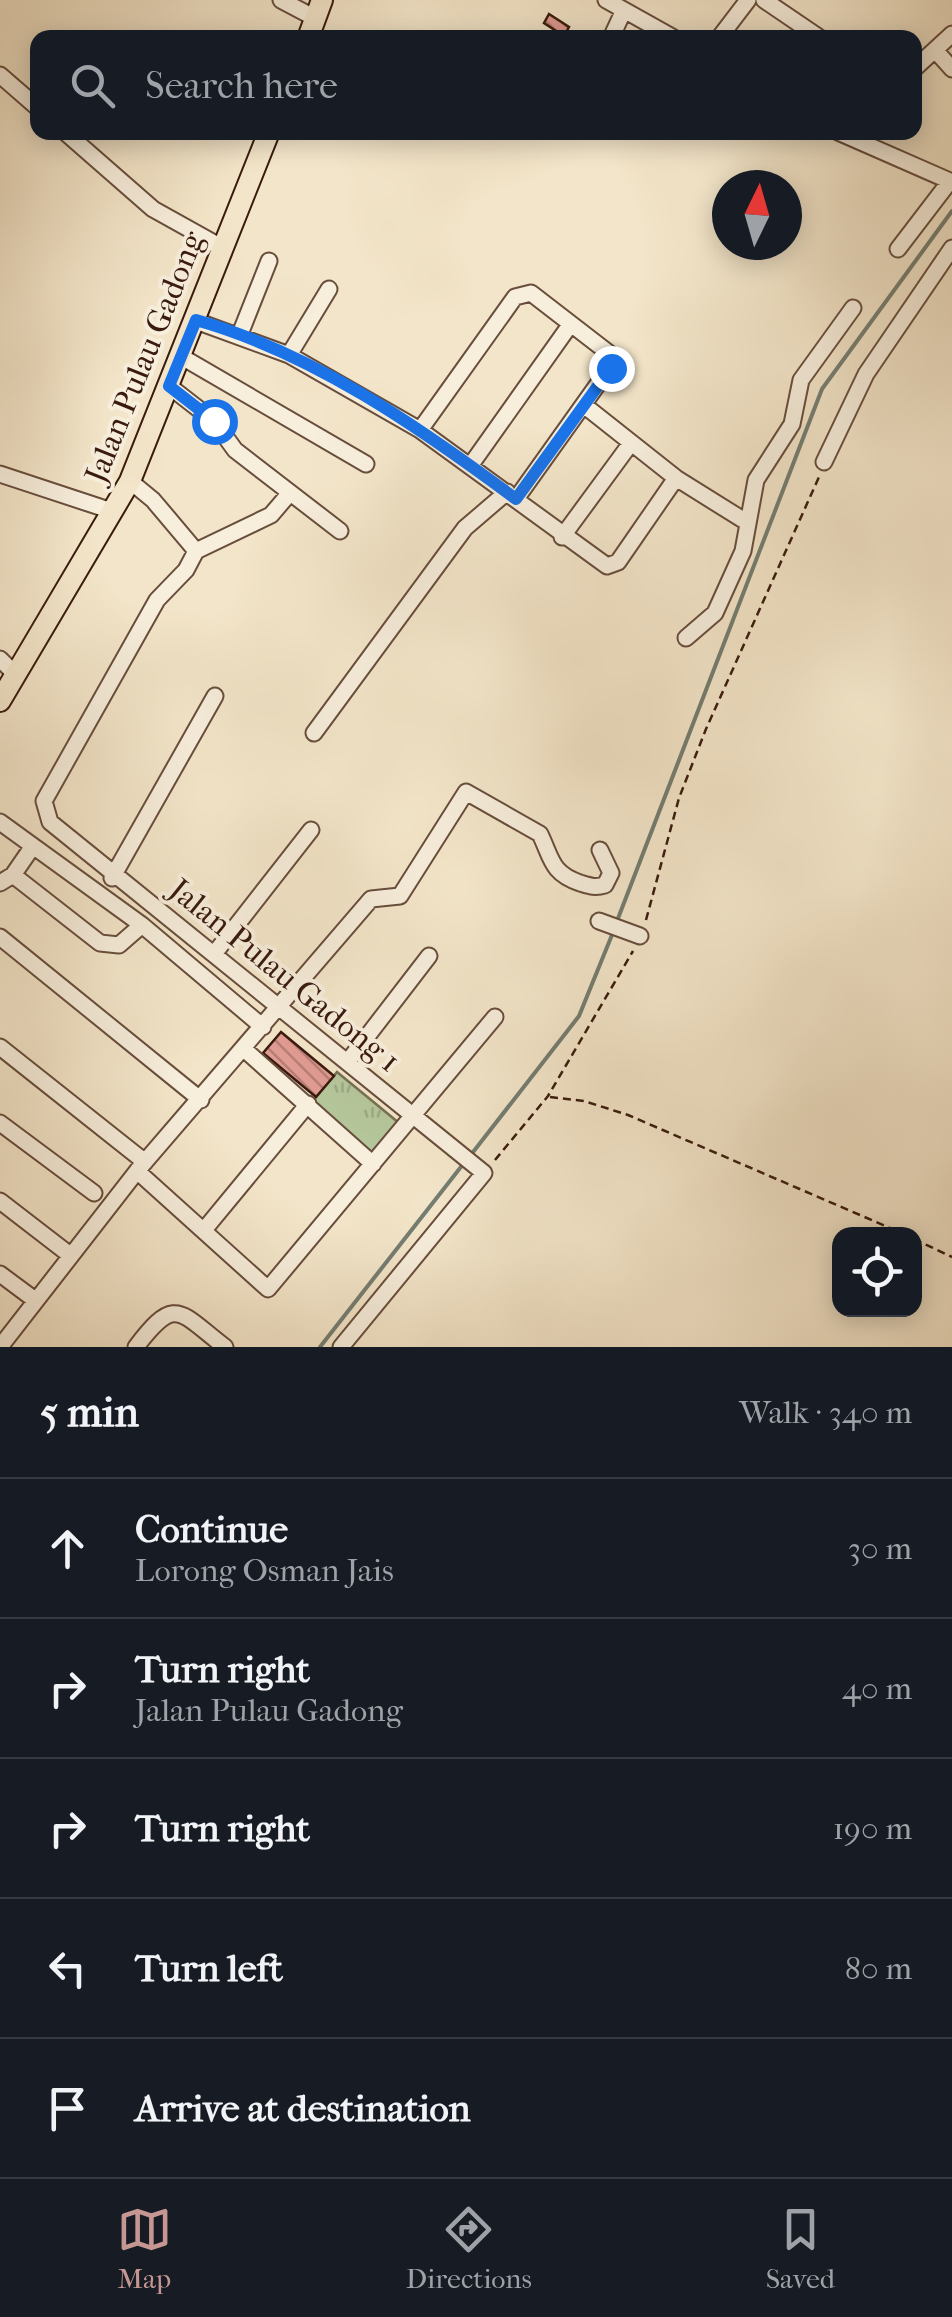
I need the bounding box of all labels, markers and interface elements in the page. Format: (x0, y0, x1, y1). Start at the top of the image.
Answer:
search box (30, 30, 922, 140)
icon: search (65, 58, 120, 113)
text: Search here (145, 63, 338, 108)
north arrow (712, 170, 802, 260)
street label: Jalan Pulau Gadong (76, 225, 212, 491)
route end (589, 346, 635, 392)
route start (192, 399, 238, 445)
street label: Jalan Pulau Gadong 1 (160, 869, 407, 1080)
map controls (832, 1227, 922, 1317)
button: locate (832, 1227, 922, 1317)
text: 5 min (40, 1388, 139, 1437)
text: Walk · 340 m (739, 1394, 912, 1431)
text: Continue (135, 1507, 288, 1552)
icon: ahead (40, 1521, 95, 1576)
text: 30 m (848, 1530, 912, 1567)
text: Lorong Osman Jais (135, 1552, 394, 1589)
text: Turn right (135, 1647, 310, 1692)
icon: right (40, 1661, 95, 1716)
text: 40 m (842, 1670, 912, 1707)
text: Jalan Pulau Gadong (135, 1692, 403, 1729)
icon: right (40, 1801, 95, 1856)
text: Turn right (135, 1806, 310, 1851)
text: 190 m (833, 1810, 912, 1847)
icon: left (40, 1941, 95, 1996)
text: Turn left (135, 1946, 283, 1991)
text: 80 m (845, 1950, 912, 1987)
icon: arrive (40, 2081, 95, 2136)
text: Arrive at destination (135, 2086, 471, 2131)
tab: Map (117, 2202, 172, 2295)
tab: Directions (406, 2202, 532, 2295)
tab: Saved (766, 2202, 835, 2295)

